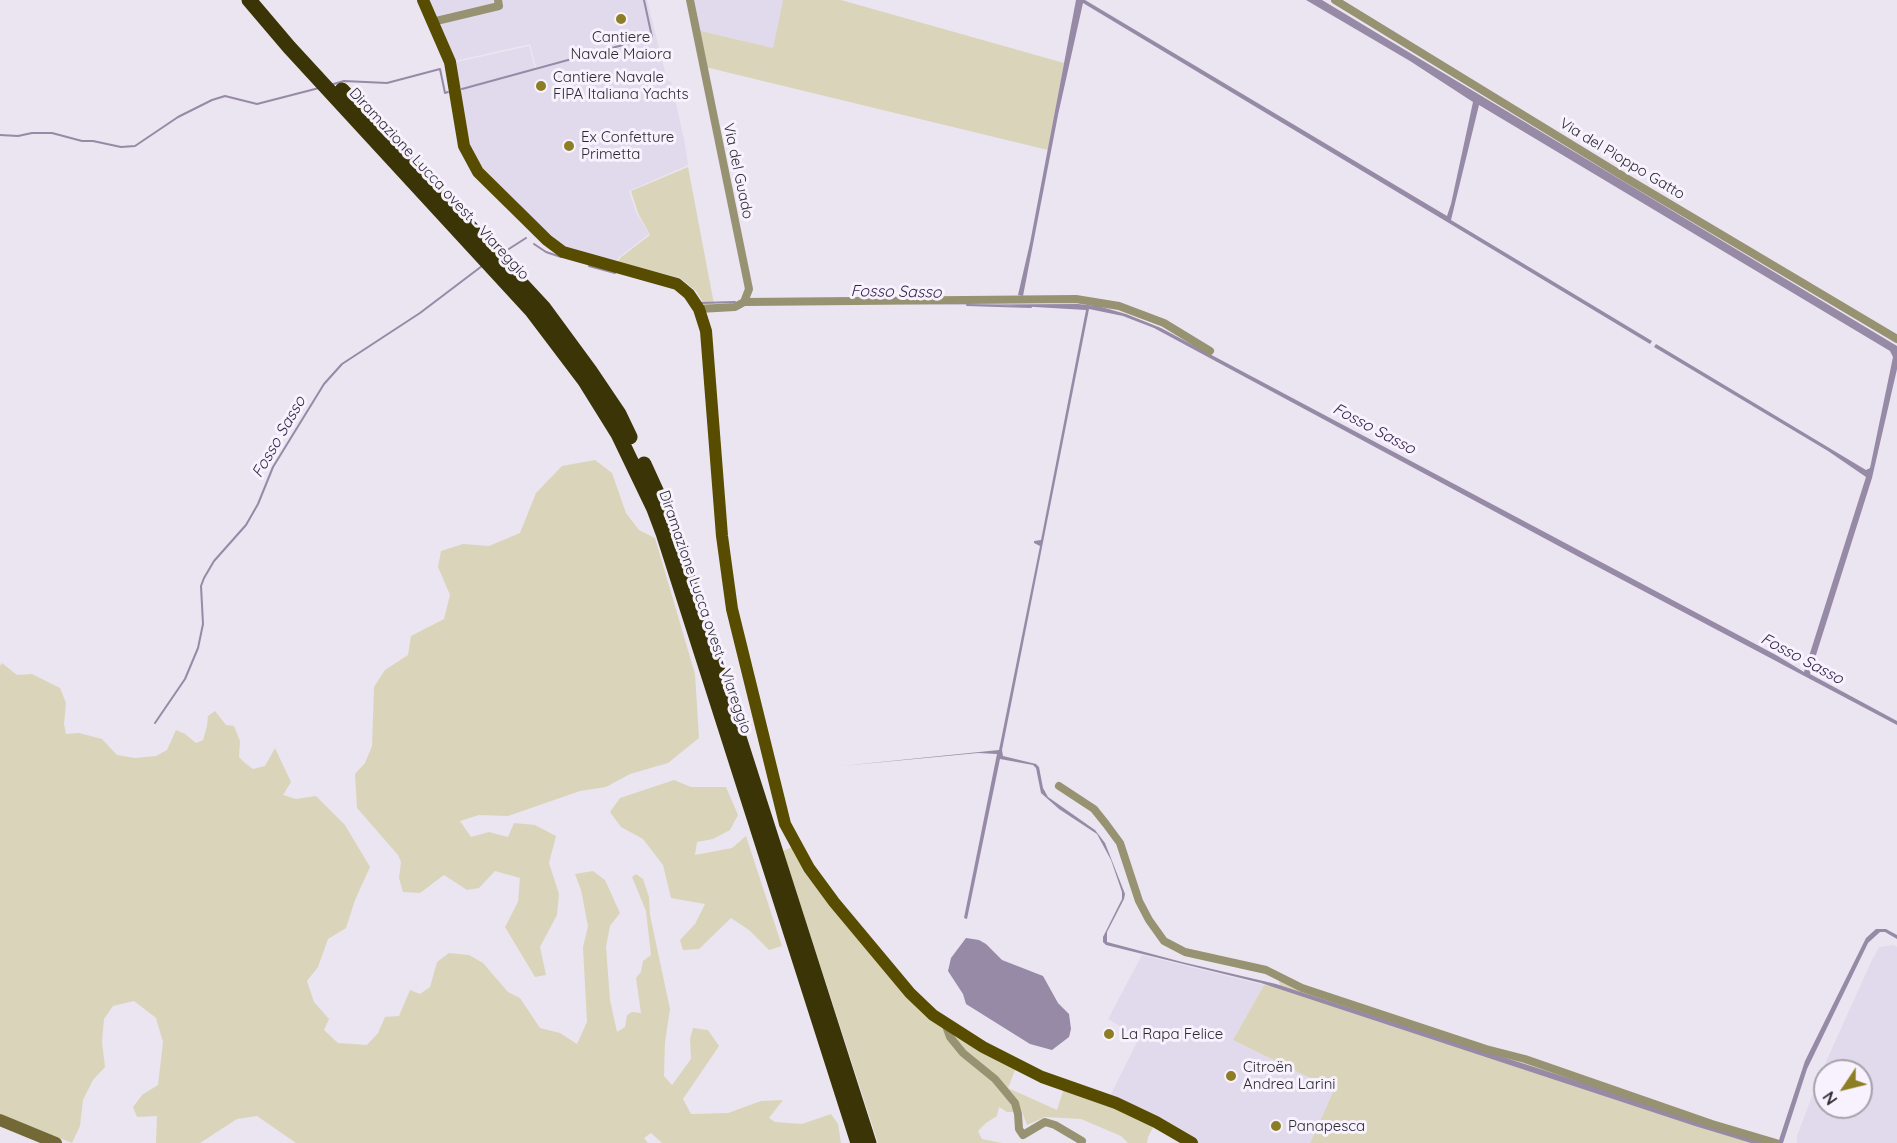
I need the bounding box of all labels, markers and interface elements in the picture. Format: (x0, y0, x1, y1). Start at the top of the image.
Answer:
marker: Cantiere Navale Maiora (614, 12, 628, 26)
place label: Cantiere Navale Maiora (570, 28, 672, 63)
place label: Cantiere Navale FIPA Italiana Yachts (553, 68, 689, 103)
marker: Cantiere Navale FIPA Italiana Yachts (534, 79, 548, 93)
street label: Diramazione Lucca ovest - Viareggio (345, 84, 533, 284)
street label: Via del Pioppo Gatto (1556, 114, 1688, 204)
street label: Via del Guado (719, 121, 757, 221)
place label: Ex Confetture Primetta (581, 128, 674, 163)
marker: Ex Confetture Primetta (562, 139, 576, 153)
water label: Fosso Sasso (850, 282, 942, 302)
water label: Fosso Sasso (248, 393, 310, 481)
water label: Fosso Sasso (1329, 399, 1419, 459)
street label: Diramazione Lucca ovest - Viareggio (655, 488, 755, 736)
water label: Fosso Sasso (1757, 629, 1847, 689)
place label: La Rapa Felice (1121, 1025, 1223, 1043)
marker: La Rapa Felice (1102, 1027, 1116, 1041)
place label: Citroën Andrea Larini (1243, 1058, 1336, 1093)
north arrow (1813, 1059, 1873, 1119)
marker: Citroën Andrea Larini (1224, 1069, 1238, 1083)
text: N (1818, 1088, 1841, 1109)
place label: Panapesca (1288, 1117, 1365, 1135)
marker: Panapesca (1269, 1119, 1283, 1133)

